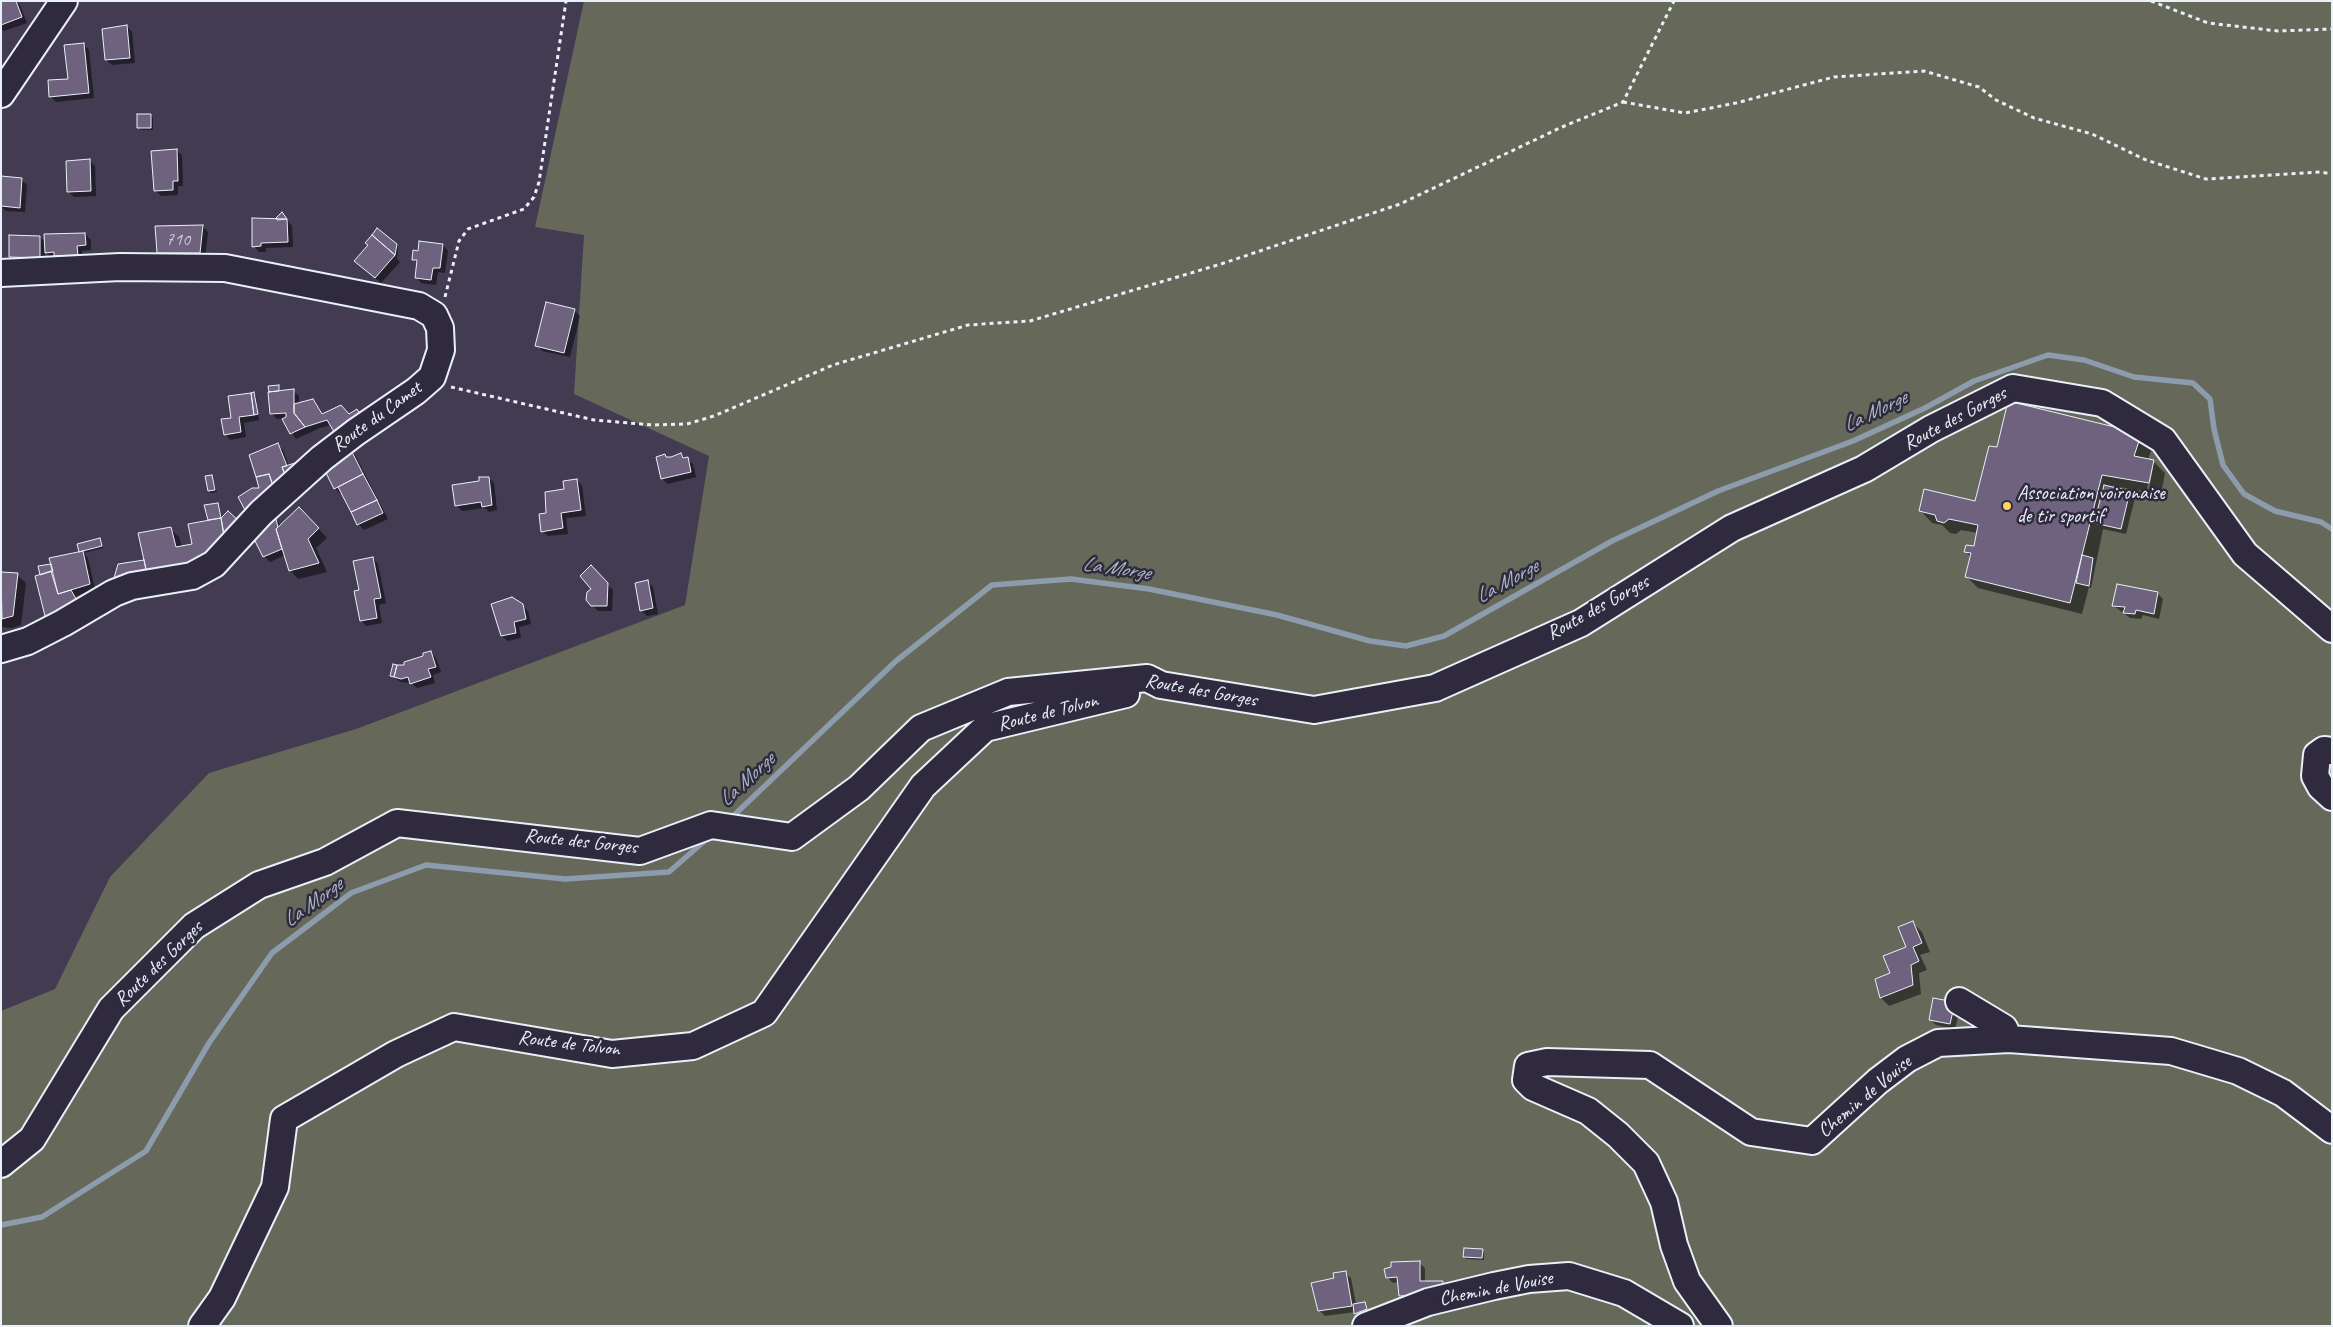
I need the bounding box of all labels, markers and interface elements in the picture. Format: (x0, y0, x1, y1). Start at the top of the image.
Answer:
house number: 710 (166, 229, 190, 251)
street label: Route du Camet (327, 376, 427, 458)
street label: Route des Gorges (1899, 382, 2011, 456)
water label: La Morge (1839, 386, 1911, 438)
place label: Association voironaise de tir sportif (2017, 482, 2165, 529)
marker: Association voironaise de tir sportif (2001, 500, 2013, 512)
water label: La Morge (1081, 552, 1151, 586)
water label: La Morge (1471, 555, 1543, 609)
street label: Route des Gorges (1543, 570, 1653, 646)
street label: Route des Gorges (1143, 669, 1259, 713)
street label: Route de Tolvon (995, 689, 1101, 737)
water label: La Morge (714, 748, 780, 812)
street label: Route des Gorges (523, 824, 639, 860)
water label: La Morge (278, 873, 348, 933)
street label: Route des Gorges (110, 916, 208, 1012)
street label: Route de Tolvon (517, 1026, 621, 1062)
street label: Chemin de Vouise (1813, 1051, 1917, 1143)
street label: Chemin de Vouise (1437, 1266, 1555, 1312)

